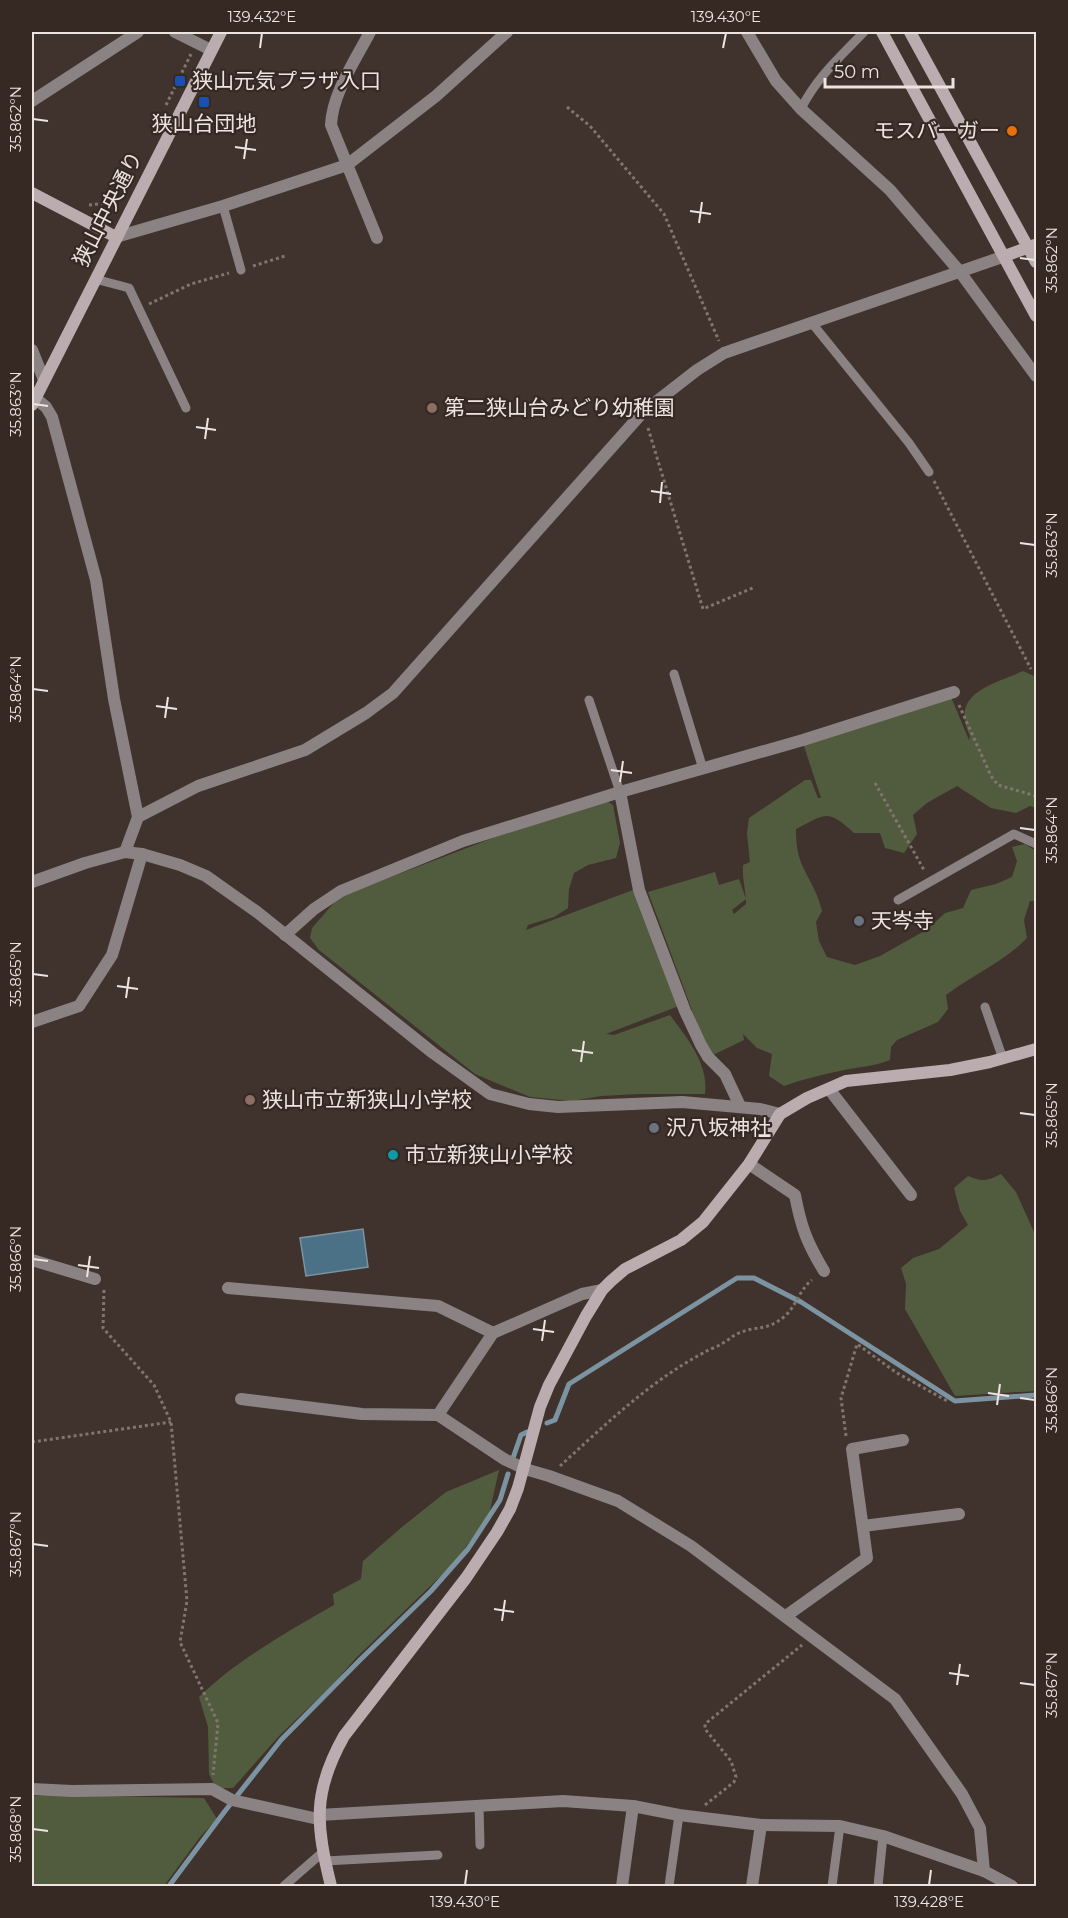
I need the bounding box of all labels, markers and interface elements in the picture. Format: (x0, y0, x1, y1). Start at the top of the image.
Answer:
text: 139.432°E (228, 7, 296, 26)
text: 139.430°E (691, 7, 761, 26)
scale bar (825, 51, 952, 89)
text: 50 m (834, 61, 880, 83)
place label: 狭山元気プラザ入口 (192, 68, 381, 93)
marker: 狭山元気プラザ入口 (173, 74, 187, 88)
text: 35.862°N (6, 86, 25, 152)
marker: 狭山台団地 (197, 95, 211, 109)
place label: 狭山台団地 (152, 111, 257, 136)
place label: モスバーガー (874, 118, 1000, 143)
marker: モスバーガー (1005, 124, 1019, 138)
street label: 狭山中央通り (68, 147, 147, 271)
text: 35.862°N (1042, 227, 1061, 293)
text: 35.863°N (6, 371, 25, 437)
place label: 第二狭山台みどり幼稚園 (444, 395, 675, 420)
marker: 第二狭山台みどり幼稚園 (425, 401, 439, 415)
text: 35.863°N (1042, 512, 1061, 578)
text: 35.864°N (6, 656, 25, 722)
text: 35.864°N (1042, 797, 1061, 863)
place label: 天岑寺 (871, 908, 934, 933)
marker: 天岑寺 (852, 914, 866, 928)
text: 35.865°N (6, 941, 25, 1007)
text: 35.865°N (1042, 1082, 1061, 1148)
place label: 狭山市立新狭山小学校 (262, 1087, 472, 1112)
marker: 狭山市立新狭山小学校 (243, 1093, 257, 1107)
place label: 沢八坂神社 (666, 1115, 771, 1140)
marker: 沢八坂神社 (647, 1121, 661, 1135)
place label: 市立新狭山小学校 (405, 1142, 573, 1167)
marker: 市立新狭山小学校 (386, 1148, 400, 1162)
text: 35.866°N (6, 1226, 25, 1292)
text: 35.866°N (1042, 1367, 1061, 1433)
text: 35.867°N (6, 1511, 25, 1577)
text: 35.867°N (1042, 1652, 1061, 1718)
text: 35.868°N (6, 1796, 25, 1862)
text: 139.430°E (430, 1892, 500, 1911)
text: 139.428°E (894, 1892, 964, 1911)

